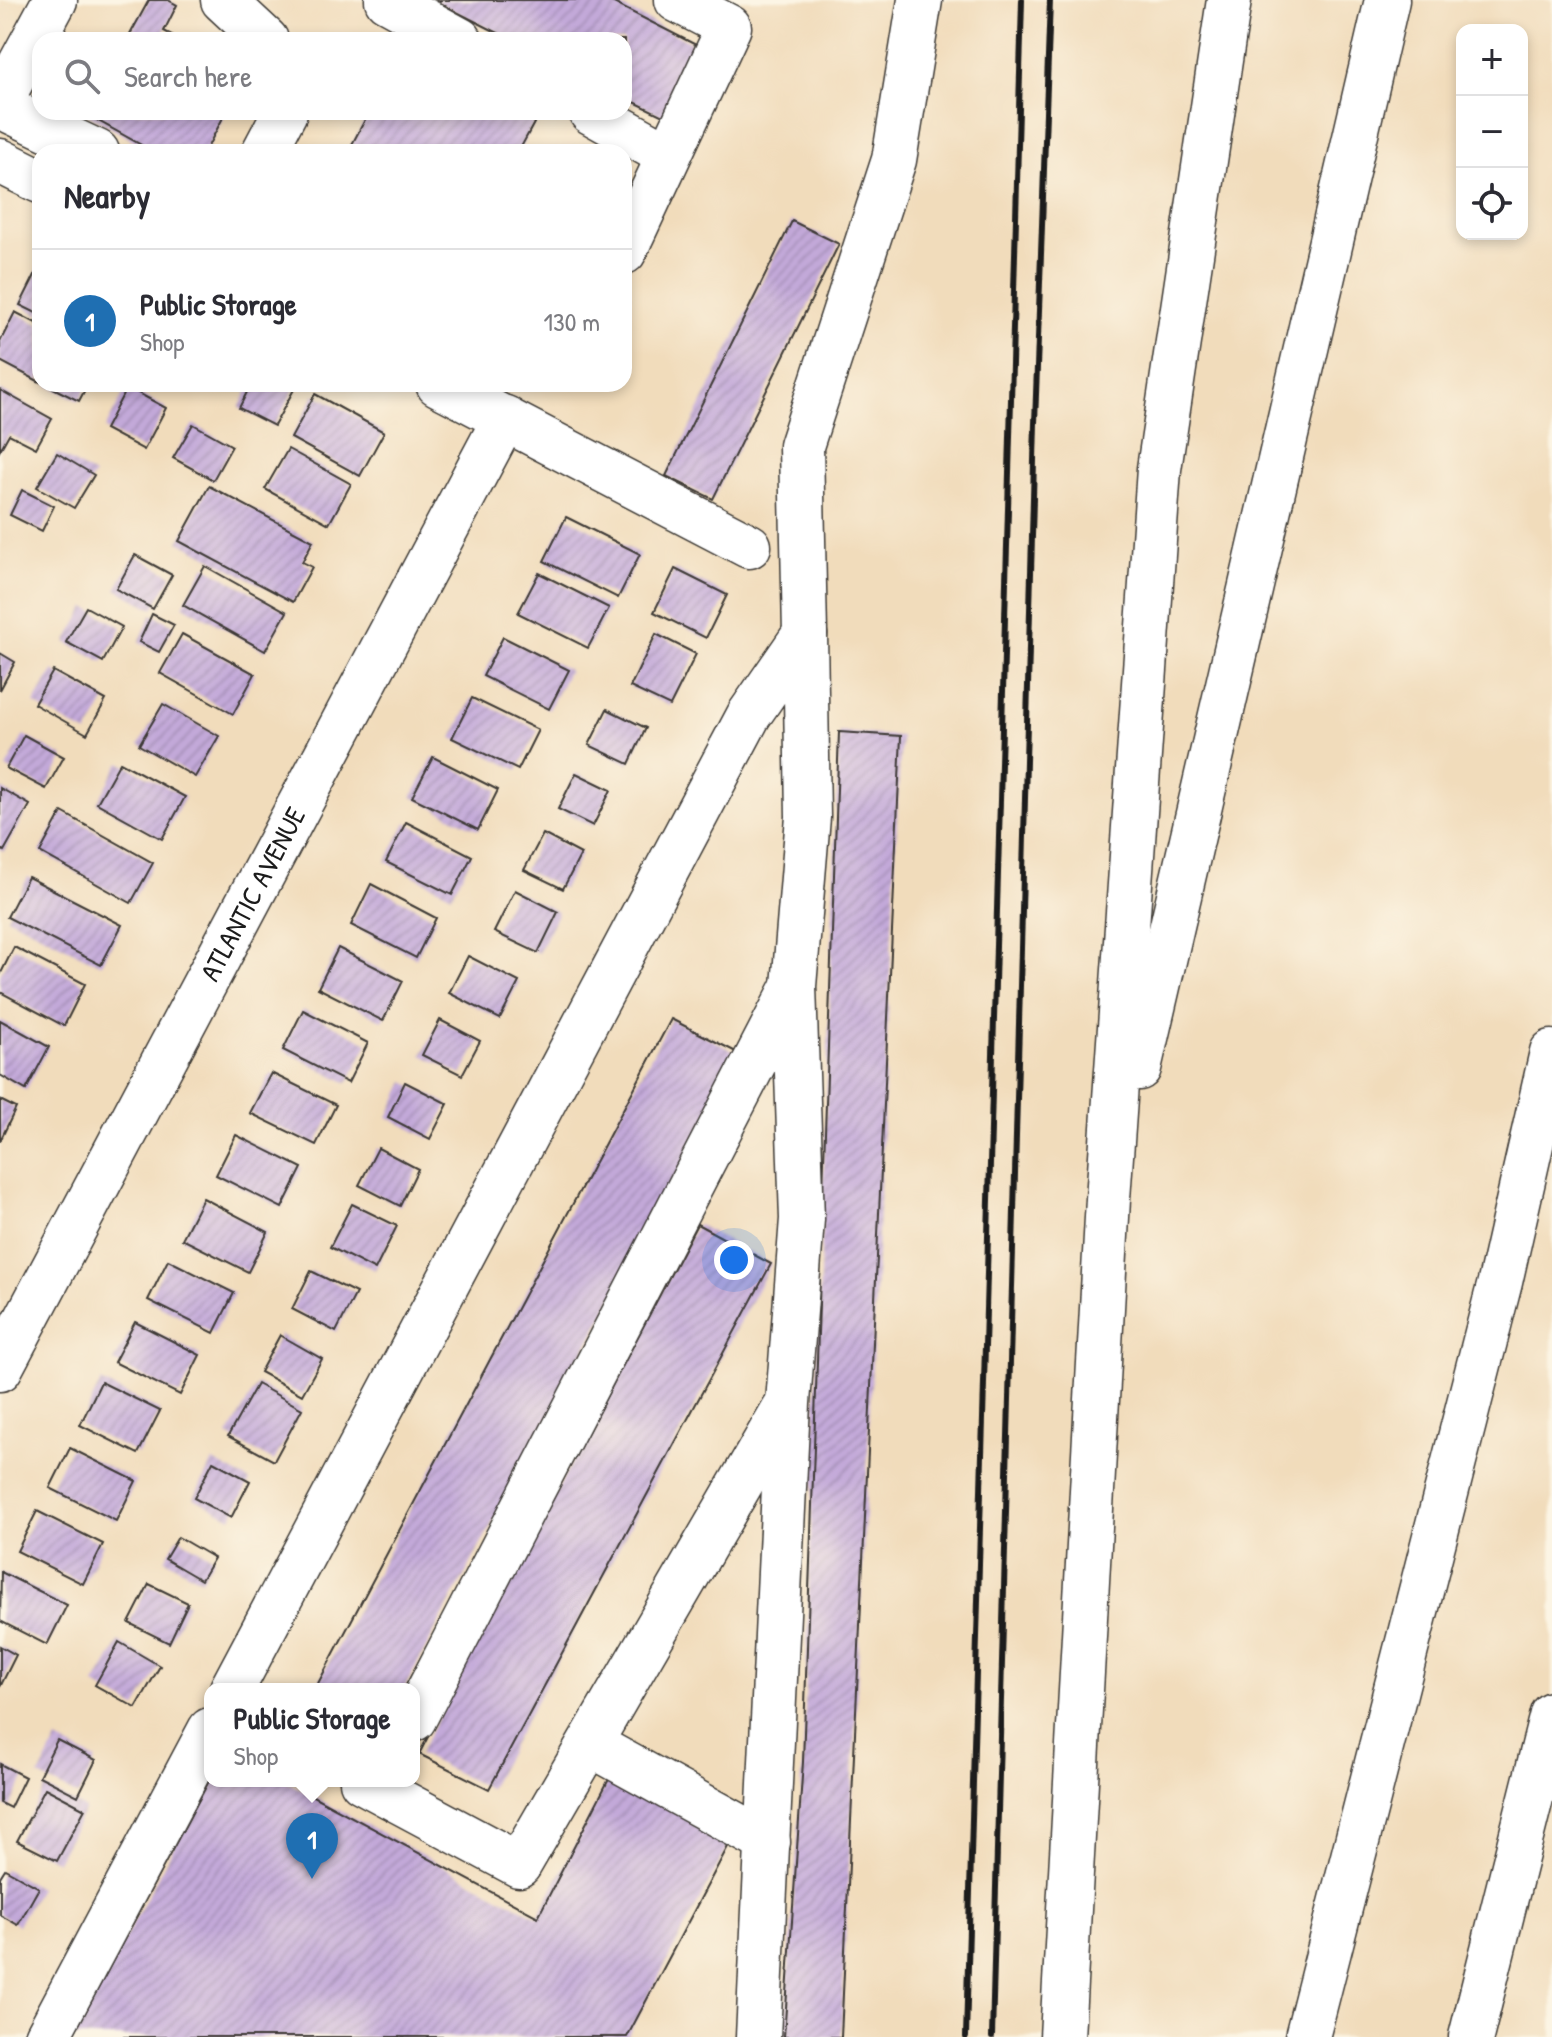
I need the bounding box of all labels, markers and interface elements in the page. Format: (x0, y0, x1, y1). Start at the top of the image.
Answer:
map controls (1456, 24, 1528, 240)
button: + (1456, 24, 1528, 96)
search box (32, 32, 632, 120)
icon: search (60, 54, 104, 98)
text: Search here (124, 56, 252, 96)
button: − (1456, 96, 1528, 168)
button: locate (1456, 168, 1528, 240)
text: Nearby (64, 173, 150, 219)
text: Public Storage (140, 284, 297, 324)
text: 1 (85, 304, 95, 339)
text: 130 m (544, 304, 600, 339)
text: Shop (140, 324, 184, 359)
street label: ATLANTIC AVENUE (191, 800, 314, 987)
your location (714, 1240, 754, 1280)
popup (204, 1683, 420, 1787)
text: Public Storage (234, 1698, 390, 1738)
text: Shop (234, 1738, 278, 1773)
pin: 1 (286, 1813, 338, 1879)

